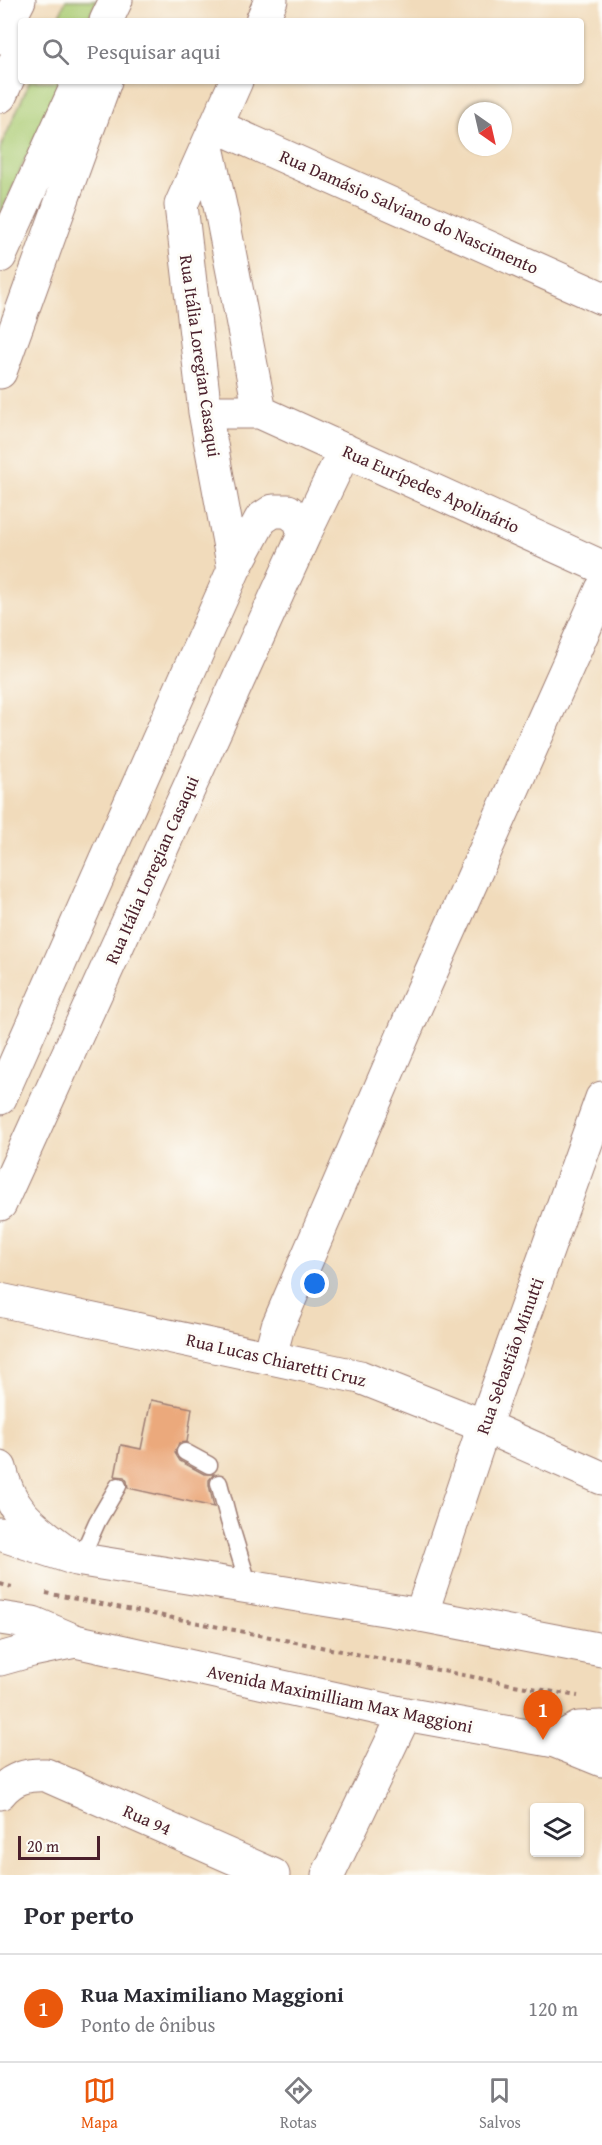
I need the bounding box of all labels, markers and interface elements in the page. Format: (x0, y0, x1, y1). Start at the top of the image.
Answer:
search box (18, 18, 584, 84)
icon: search (39, 35, 72, 68)
text: Pesquisar aqui (87, 35, 221, 67)
north arrow (458, 102, 512, 156)
street label: Rua Damásio Salviano do Nascimento (275, 142, 543, 281)
street label: Rua Itália Loregian Casaqui (173, 253, 228, 459)
street label: Rua Eurípedes Apolinário (338, 437, 524, 540)
street label: Rua Itália Loregian Casaqui (98, 771, 205, 968)
your location (300, 1269, 329, 1298)
street label: Rua Sebastião Minutti (469, 1274, 550, 1438)
street label: Rua Lucas Chiaretti Cruz (183, 1326, 369, 1393)
street label: Avenida Maximilliam Max Maggioni (205, 1657, 475, 1740)
pin: 1 (524, 1690, 562, 1740)
street label: Rua 94 (119, 1797, 175, 1842)
map controls (530, 1803, 584, 1857)
button: layers (530, 1803, 584, 1857)
scale bar (18, 1833, 100, 1860)
text: 20 m (27, 1834, 59, 1858)
text: Por perto (24, 1895, 134, 1934)
text: Rua Maximiliano Maggioni (81, 1978, 344, 2010)
text: 1 (38, 1994, 49, 2023)
text: 120 m (528, 1994, 578, 2023)
text: Ponto de ônibus (81, 2010, 215, 2039)
tab: Mapa (81, 2074, 118, 2134)
tab: Rotas (280, 2074, 317, 2134)
tab: Salvos (479, 2074, 521, 2134)

